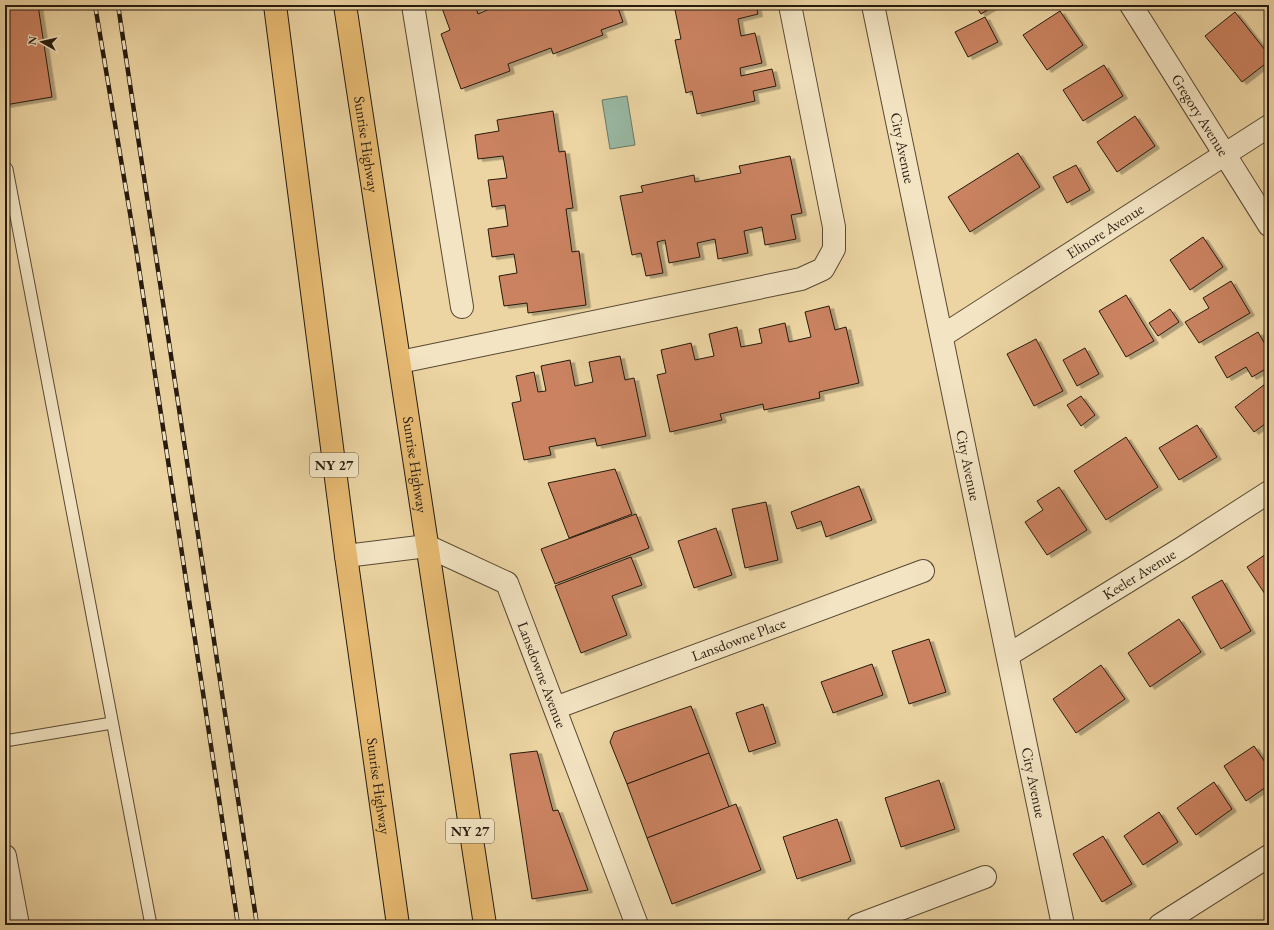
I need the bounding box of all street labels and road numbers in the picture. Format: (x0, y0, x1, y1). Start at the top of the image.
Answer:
street label: Gregory Avenue (1168, 70, 1233, 160)
street label: Sunrise Highway (350, 95, 383, 194)
street label: City Avenue (886, 111, 920, 185)
street label: Elinore Avenue (1063, 199, 1147, 263)
street label: Sunrise Highway (399, 415, 432, 515)
street label: City Avenue (952, 428, 985, 502)
road number: NY 27 (310, 453, 358, 477)
street label: Keeler Avenue (1099, 544, 1179, 604)
street label: Lansdowne Place (689, 613, 788, 665)
street label: Lansdowne Avenue (514, 619, 571, 731)
street label: Sunrise Highway (363, 737, 395, 836)
street label: City Avenue (1018, 745, 1051, 820)
road number: NY 27 (446, 819, 494, 843)

